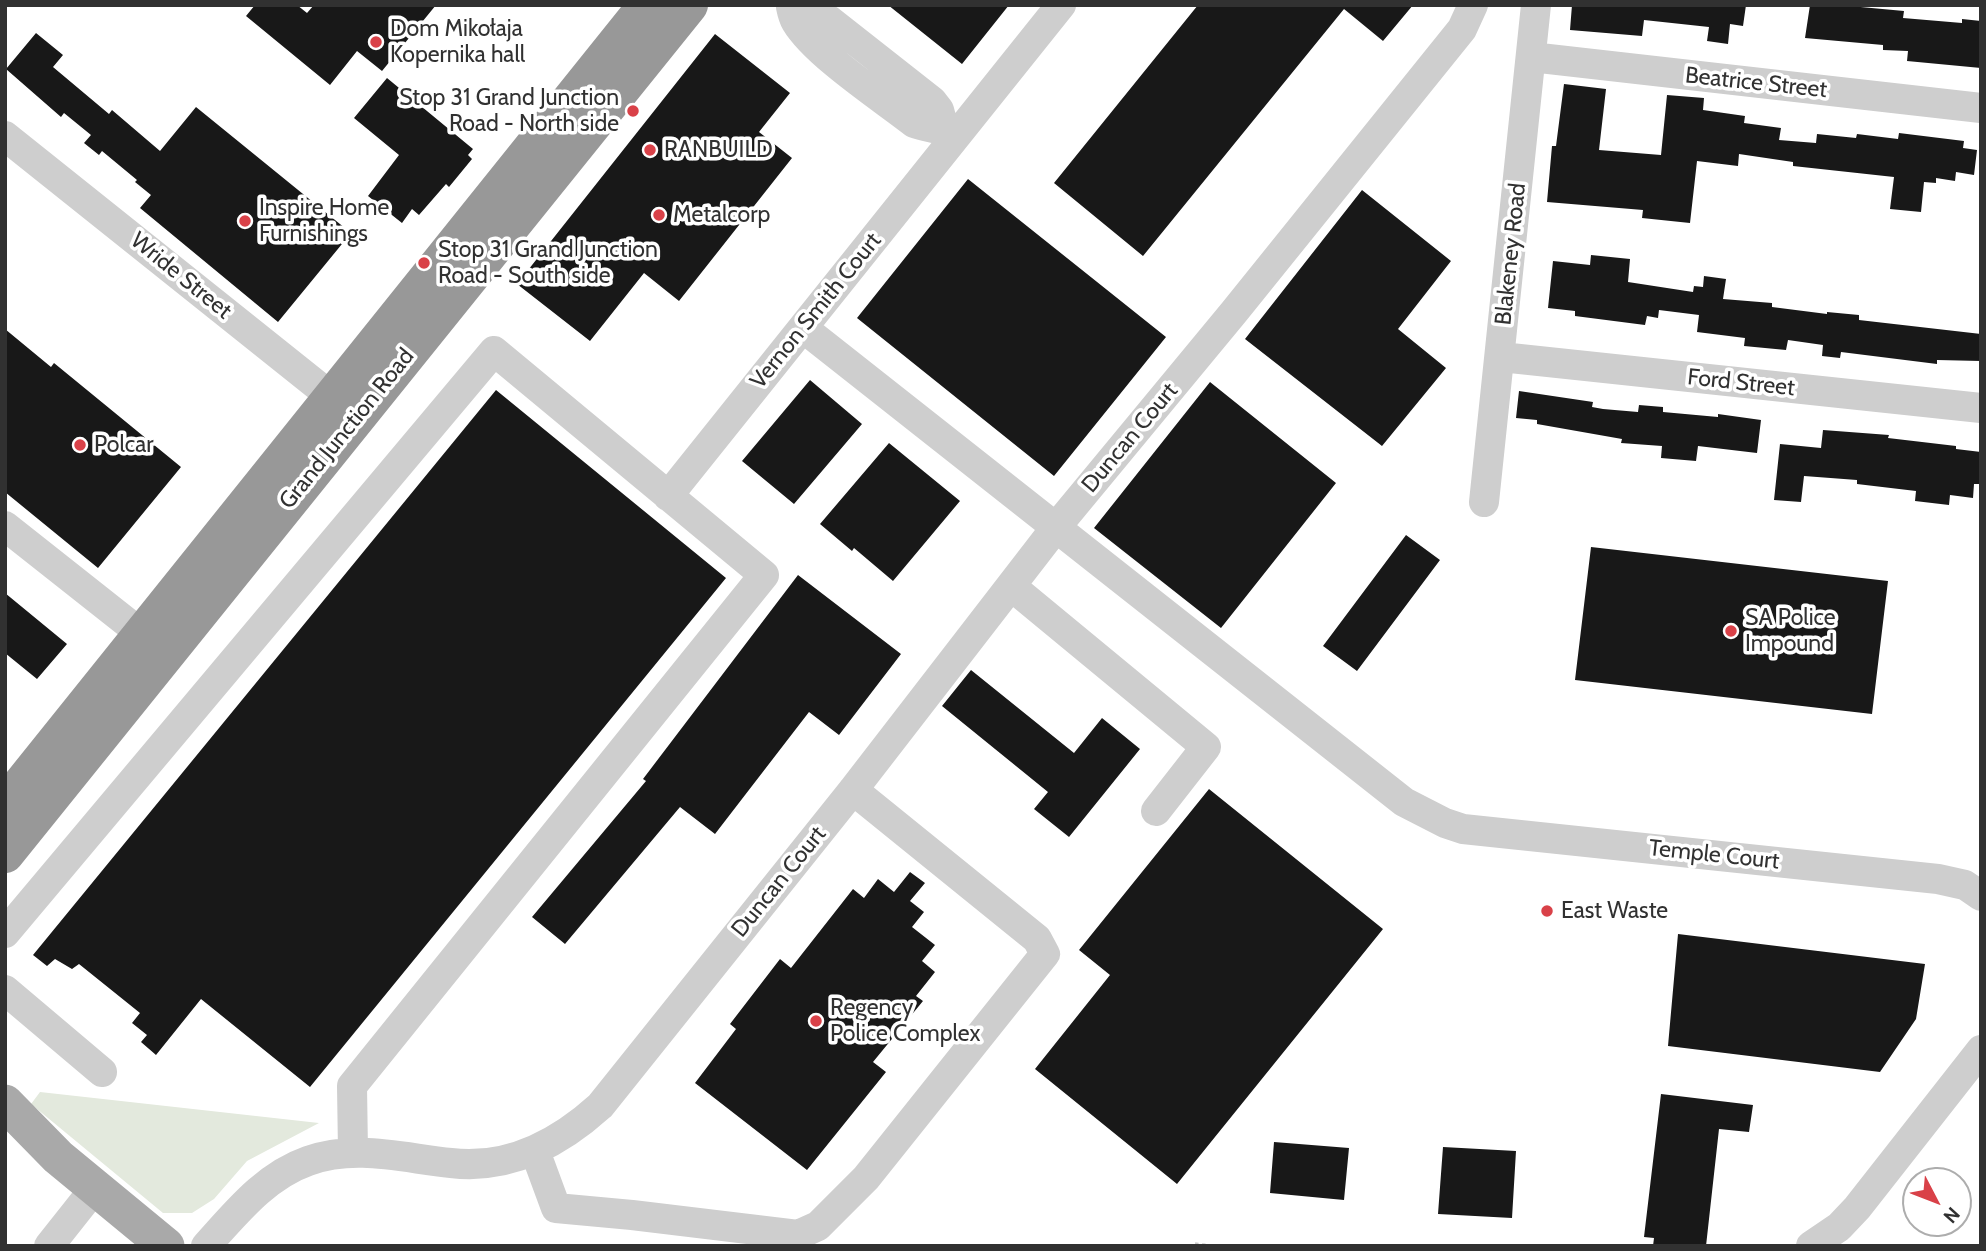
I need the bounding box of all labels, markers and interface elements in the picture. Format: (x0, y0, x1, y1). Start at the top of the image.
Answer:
place label: Dom Mikołaja Kopernika hall (390, 15, 525, 69)
marker: Dom Mikołaja Kopernika hall (368, 34, 384, 50)
street label: Beatrice Street (1684, 62, 1828, 104)
place label: Stop 31 Grand Junction Road - North side (399, 84, 619, 138)
marker: Stop 31 Grand Junction Road - North side (625, 103, 641, 119)
place label: RANBUILD (664, 136, 773, 164)
marker: RANBUILD (642, 142, 658, 158)
street label: Blakeney Road (1490, 182, 1532, 326)
place label: Inspire Home Furnishings (259, 194, 389, 248)
place label: Metalcorp (673, 201, 770, 229)
marker: Metalcorp (651, 207, 667, 223)
marker: Inspire Home Furnishings (237, 213, 253, 229)
street label: Wride Street (125, 227, 237, 325)
street label: Vernon Smith Court (745, 228, 887, 394)
place label: Stop 31 Grand Junction Road - South side (438, 236, 658, 290)
marker: Stop 31 Grand Junction Road - South side (416, 255, 432, 271)
street label: Grand Junction Road (274, 343, 420, 515)
street label: Ford Street (1686, 364, 1796, 402)
street label: Duncan Court (1076, 378, 1184, 498)
place label: Polcar (94, 431, 154, 459)
marker: Polcar (72, 437, 88, 453)
place label: SA Police Impound (1745, 604, 1836, 658)
marker: SA Police Impound (1723, 623, 1739, 639)
street label: Duncan Court (726, 821, 832, 943)
street label: Temple Court (1647, 834, 1781, 876)
place label: East Waste (1561, 897, 1668, 925)
marker: East Waste (1539, 903, 1555, 919)
place label: Regency Police Complex (830, 994, 980, 1048)
marker: Regency Police Complex (808, 1013, 824, 1029)
north arrow (1902, 1167, 1972, 1237)
text: N (1938, 1202, 1965, 1228)

